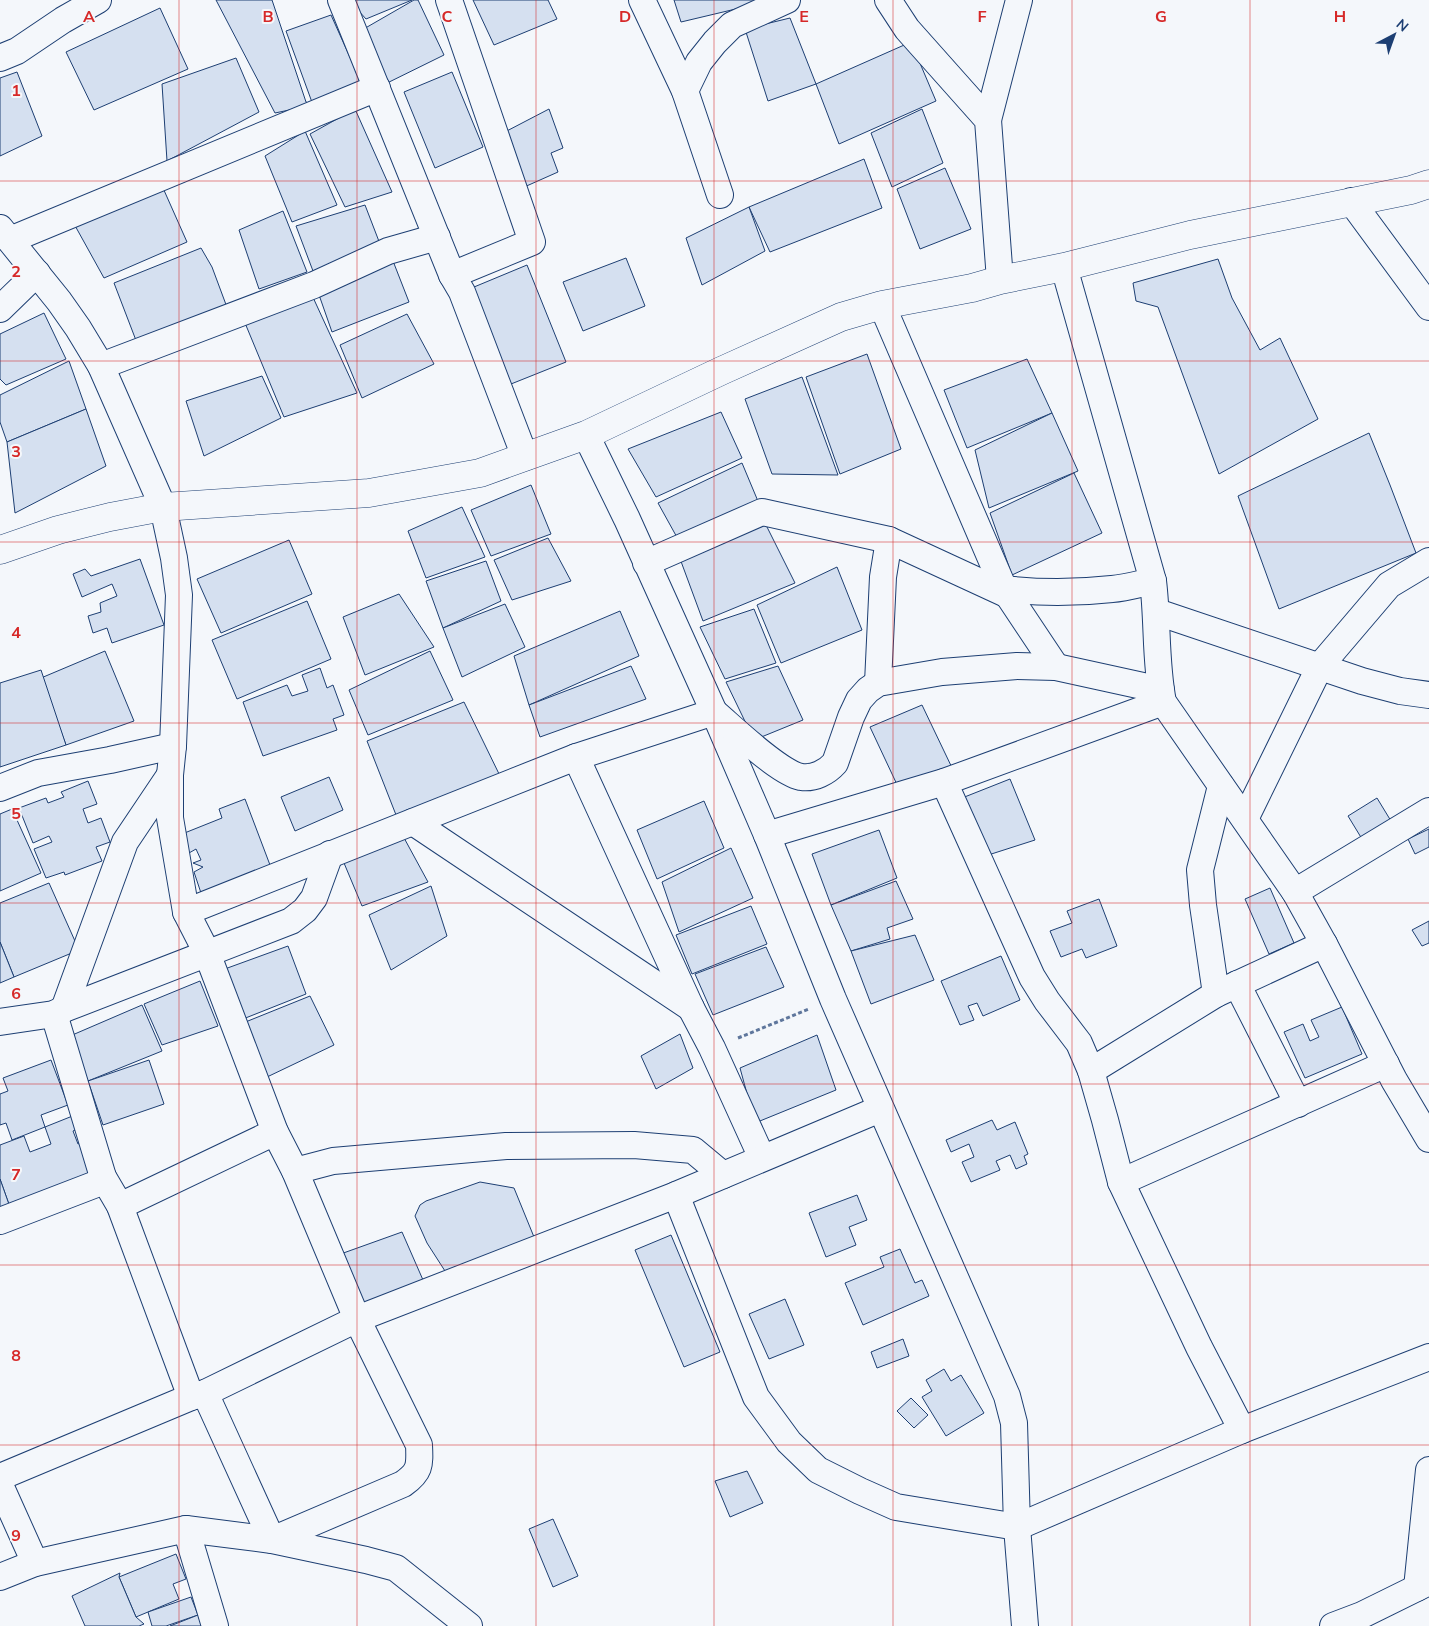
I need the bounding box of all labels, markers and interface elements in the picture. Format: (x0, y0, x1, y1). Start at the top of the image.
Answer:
text: A (83, 6, 95, 26)
text: B (262, 6, 274, 26)
text: C (442, 6, 453, 26)
text: D (619, 6, 631, 26)
text: E (799, 6, 809, 26)
text: F (977, 6, 987, 26)
text: G (1155, 6, 1167, 26)
text: H (1334, 6, 1346, 26)
north arrow (1369, 10, 1419, 60)
text: N (1393, 15, 1412, 35)
text: 1 (11, 80, 21, 100)
text: 2 (11, 261, 21, 281)
text: 3 (11, 441, 21, 461)
text: 4 (11, 622, 21, 642)
text: 5 (11, 803, 21, 823)
text: 6 (11, 983, 21, 1003)
text: 7 (11, 1164, 21, 1184)
text: 8 (11, 1345, 21, 1365)
text: 9 (11, 1525, 21, 1545)

